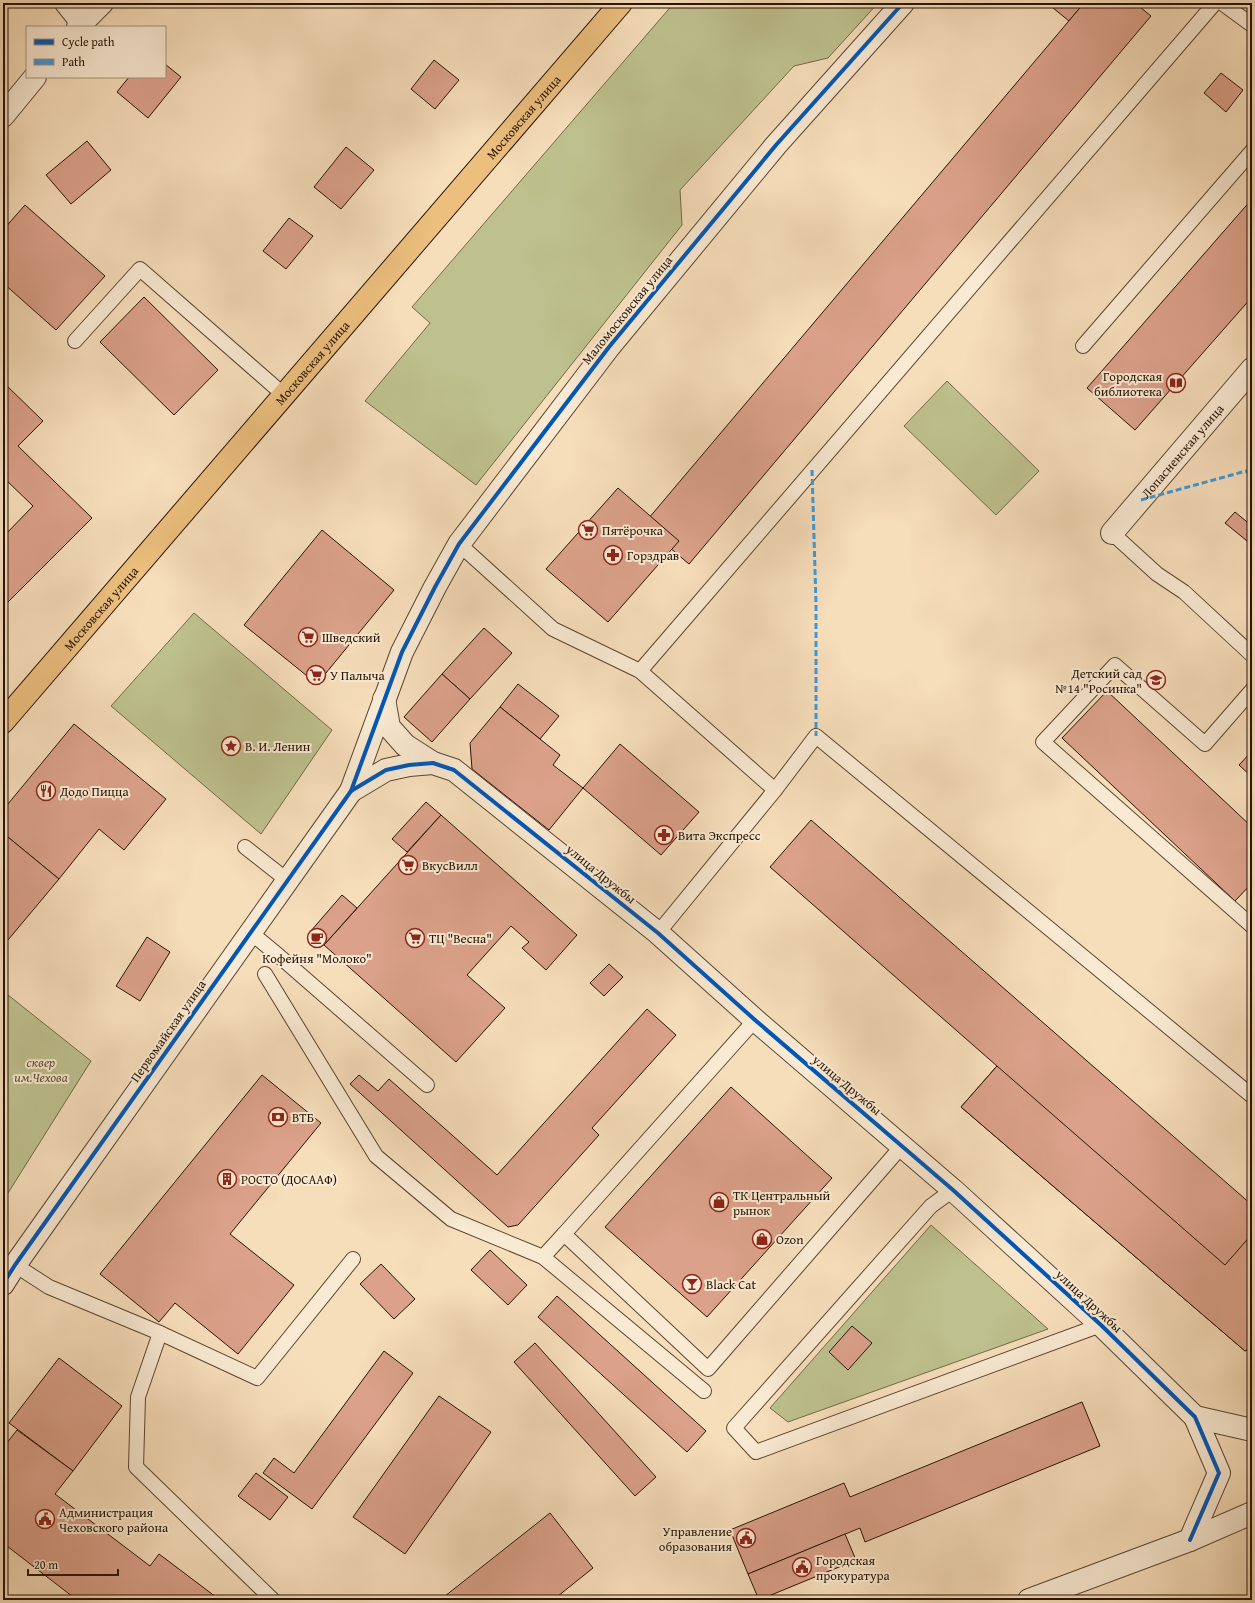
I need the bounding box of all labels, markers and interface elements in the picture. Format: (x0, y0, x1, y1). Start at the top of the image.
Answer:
legend (26, 26, 166, 78)
text: Cycle path (62, 33, 115, 50)
text: Path (62, 53, 85, 70)
street label: Московская улица (481, 70, 565, 163)
street label: Маломосковская улица (577, 251, 677, 368)
street label: Московская улица (270, 316, 354, 409)
place label: Городская библиотека (1094, 367, 1163, 401)
library icon: Городская библиотека (1165, 372, 1187, 394)
street label: Лопасненская улица (1136, 399, 1228, 502)
supermarket icon: Пятёрочка (577, 519, 599, 541)
place label: Пятёрочка (602, 521, 664, 540)
pharmacy icon: Горздрав (602, 544, 624, 566)
place label: Горздрав (627, 546, 679, 565)
street label: Московская улица (59, 561, 143, 655)
supermarket icon: Шведский (297, 626, 319, 648)
place label: Шведский (322, 628, 381, 647)
supermarket icon: У Палыча (305, 664, 327, 686)
place label: Детский сад №14 "Росинка" (1055, 664, 1142, 698)
place label: У Палыча (330, 666, 386, 685)
school or university icon: Детский сад №14 "Росинка" (1145, 669, 1167, 691)
place icon: В. И. Ленин (220, 735, 242, 757)
place label: В. И. Ленин (245, 737, 311, 756)
restaurant icon: Додо Пицца (35, 780, 57, 802)
place label: Додо Пицца (59, 782, 129, 801)
pharmacy icon: Вита Экспресс (653, 824, 675, 846)
place label: Вита Экспресс (678, 826, 761, 845)
street label: улица Дружбы (561, 839, 640, 908)
supermarket icon: ВкусВилл (397, 854, 419, 876)
place label: ВкусВилл (422, 856, 478, 875)
cafe icon: Кофейня "Молоко" (306, 927, 328, 949)
supermarket icon: ТЦ "Весна" (404, 927, 426, 949)
place label: ТЦ "Весна" (429, 929, 492, 948)
place label: Кофейня "Молоко" (262, 949, 372, 968)
street label: Первомайская улица (126, 975, 211, 1086)
street label: улица Дружбы (807, 1050, 886, 1120)
park label: сквер им.Чехова (14, 1053, 68, 1087)
bank icon: ВТБ (267, 1106, 289, 1128)
place label: ВТБ (292, 1108, 314, 1127)
building icon: РОСТО (ДОСААФ) (216, 1168, 238, 1190)
place label: РОСТО (ДОСААФ) (241, 1170, 337, 1189)
place label: ТК Центральный рынок (733, 1186, 831, 1220)
shop icon: ТК Центральный рынок (708, 1191, 730, 1213)
shop icon: Ozon (751, 1228, 773, 1250)
place label: Ozon (776, 1230, 804, 1249)
street label: улица Дружбы (1051, 1264, 1127, 1337)
bar icon: Black Cat (681, 1273, 703, 1295)
place label: Black Cat (706, 1275, 756, 1294)
place label: Администрация Чеховского района (59, 1503, 169, 1537)
public building icon: Администрация Чеховского района (34, 1508, 56, 1530)
place label: Управление образования (659, 1522, 732, 1556)
public building icon: Управление образования (735, 1527, 757, 1549)
scale bar (28, 1551, 118, 1577)
place label: Городская прокуратура (816, 1551, 891, 1585)
text: 20 m (34, 1556, 58, 1573)
public building icon: Городская прокуратура (791, 1556, 813, 1578)

